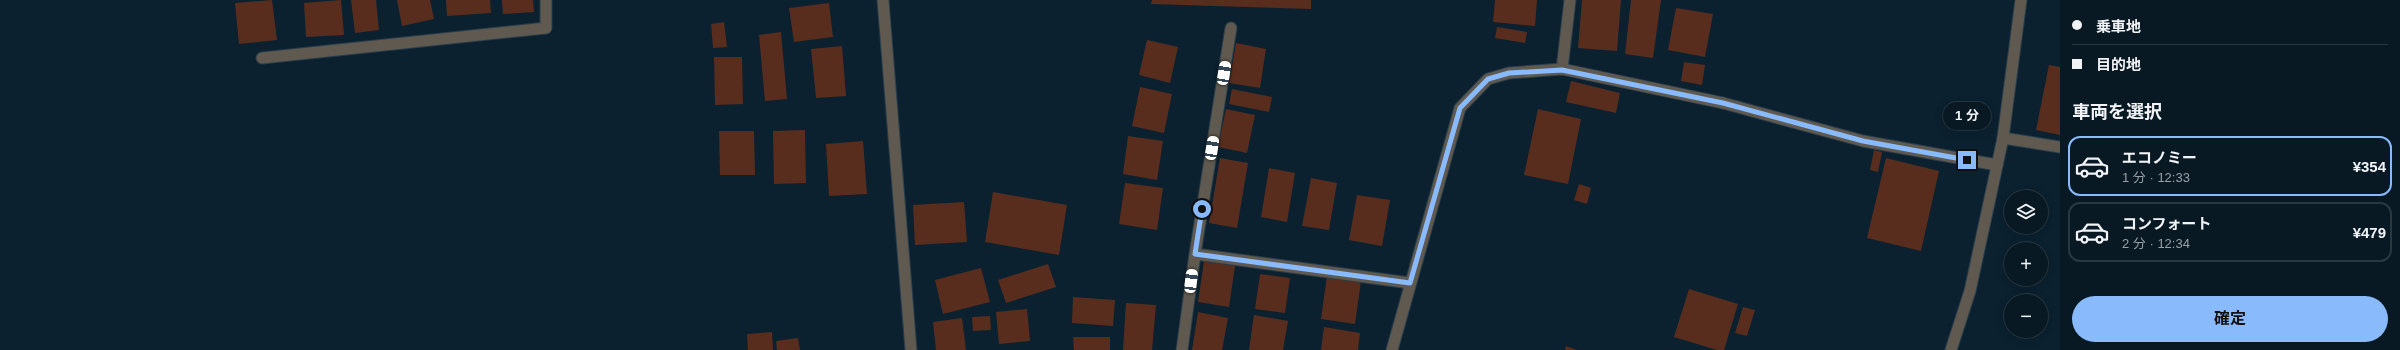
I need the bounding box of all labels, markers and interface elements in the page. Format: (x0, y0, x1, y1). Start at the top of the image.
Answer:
text: 乗車地 (2096, 18, 2141, 35)
text: 目的地 (2096, 56, 2141, 73)
car (1216, 60, 1232, 86)
callout: 1 分 (1943, 102, 1991, 130)
text: 車両を選択 (2072, 102, 2162, 122)
text: 1 分 (1955, 108, 1979, 123)
car (1204, 135, 1220, 161)
icon: car (2074, 148, 2110, 184)
text: エコノミー (2122, 149, 2197, 166)
route end (1958, 151, 1976, 169)
text: ¥354 (2353, 158, 2386, 175)
text: 1 分 · 12:33 (2122, 170, 2190, 185)
map controls (2004, 190, 2048, 338)
button: layers (2004, 190, 2048, 234)
route start (1193, 200, 1211, 218)
icon: car (2074, 214, 2110, 250)
text: コンフォート (2122, 215, 2212, 232)
text: ¥479 (2353, 224, 2386, 241)
text: 2 分 · 12:34 (2122, 236, 2190, 251)
button: + (2004, 242, 2048, 286)
car (1184, 268, 1198, 294)
button: − (2004, 294, 2048, 338)
button: 確定 (2072, 296, 2388, 342)

